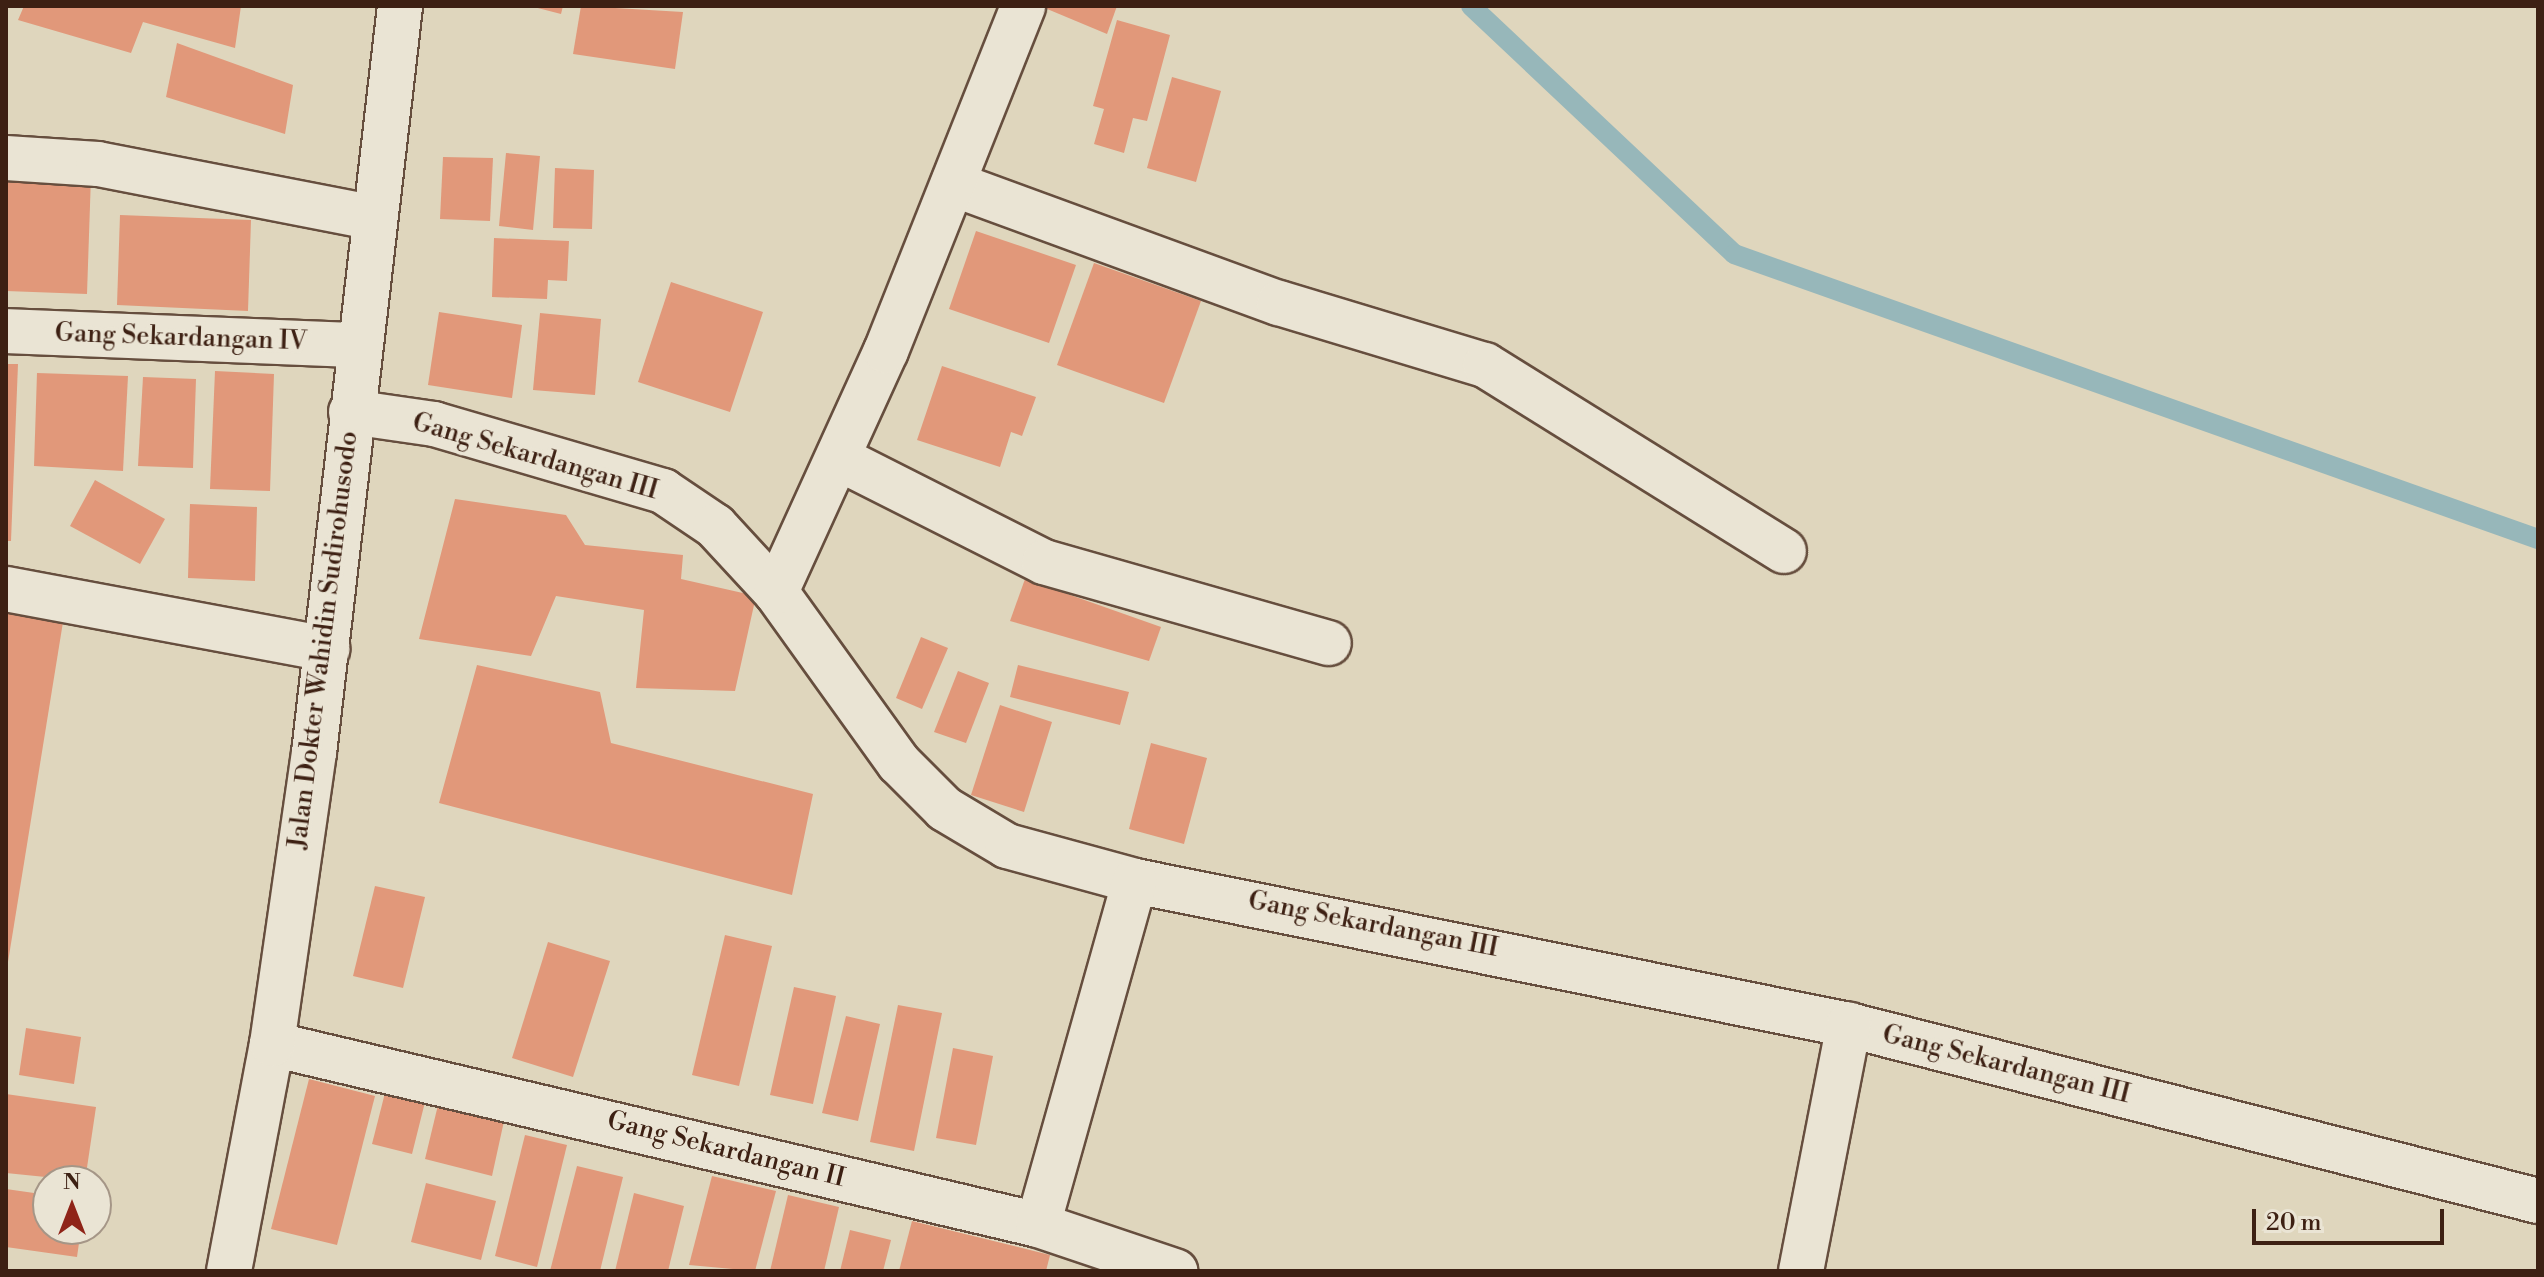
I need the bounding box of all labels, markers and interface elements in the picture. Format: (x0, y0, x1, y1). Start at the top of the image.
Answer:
street label: Gang Sekardangan IV (54, 318, 308, 358)
street label: Gang Sekardangan III (409, 407, 661, 507)
street label: Jalan Dokter Wahidin Sudirohusodo (283, 429, 365, 851)
street label: Gang Sekardangan III (1245, 885, 1501, 965)
street label: Gang Sekardangan III (1879, 1019, 2133, 1111)
street label: Gang Sekardangan II (604, 1105, 848, 1195)
north arrow (32, 1165, 112, 1245)
text: N (63, 1169, 81, 1196)
scale bar (2256, 1193, 2448, 1243)
text: 20 m (2266, 1208, 2322, 1238)

